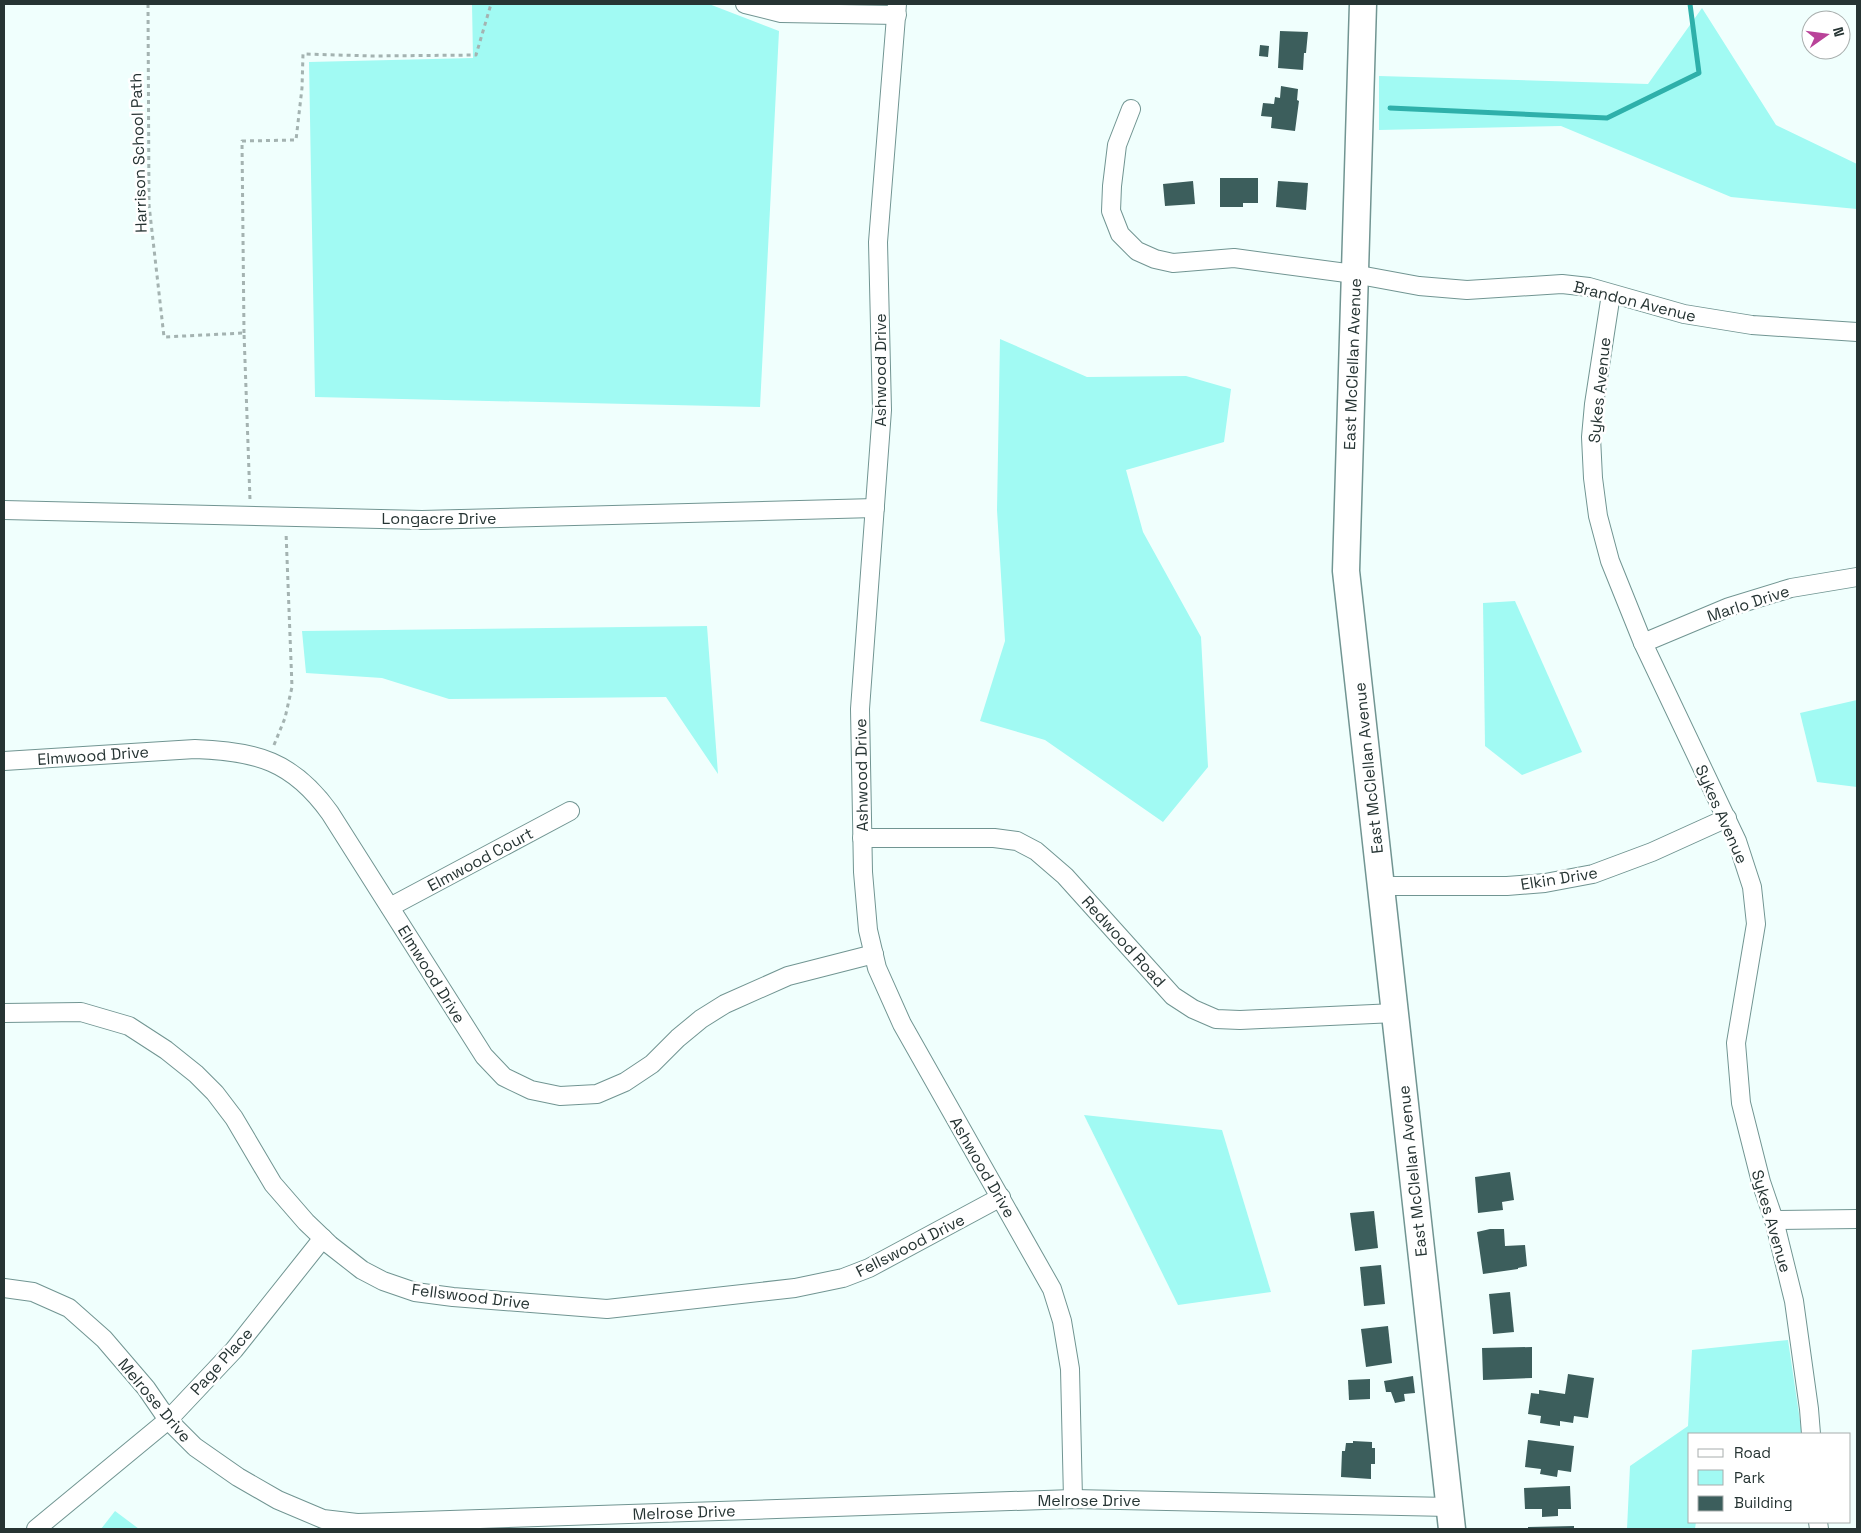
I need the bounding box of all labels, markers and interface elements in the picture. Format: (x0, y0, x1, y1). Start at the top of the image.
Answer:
north arrow (1801, 10, 1851, 60)
text: N (1829, 25, 1848, 39)
street label: Harrison School Path (125, 73, 152, 233)
street label: Brandon Avenue (1571, 276, 1698, 327)
street label: East McClellan Avenue (1339, 278, 1366, 450)
street label: Ashwood Drive (870, 313, 891, 427)
street label: Sykes Avenue (1584, 336, 1615, 444)
street label: Longacre Drive (382, 508, 496, 529)
street label: Marlo Drive (1704, 580, 1792, 627)
street label: East McClellan Avenue (1349, 681, 1388, 855)
street label: Ashwood Drive (850, 718, 873, 832)
street label: Elmwood Drive (37, 741, 150, 770)
street label: Sykes Avenue (1690, 761, 1753, 867)
street label: Elmwood Court (424, 823, 537, 896)
street label: Elkin Drive (1519, 862, 1599, 895)
street label: Redwood Road (1077, 891, 1170, 991)
street label: Elmwood Drive (393, 921, 470, 1027)
street label: East McClellan Avenue (1393, 1084, 1432, 1258)
street label: Ashwood Drive (945, 1113, 1020, 1222)
street label: Sykes Avenue (1747, 1167, 1796, 1275)
street label: Fellswood Drive (852, 1209, 968, 1282)
street label: Fellswood Drive (410, 1279, 531, 1314)
street label: Page Place (186, 1323, 257, 1400)
street label: Melrose Drive (113, 1354, 196, 1447)
legend (1688, 1433, 1851, 1523)
text: Road (1734, 1443, 1771, 1462)
text: Park (1734, 1468, 1765, 1487)
street label: Melrose Drive (1037, 1490, 1141, 1511)
text: Building (1734, 1493, 1793, 1512)
street label: Melrose Drive (632, 1500, 736, 1525)

